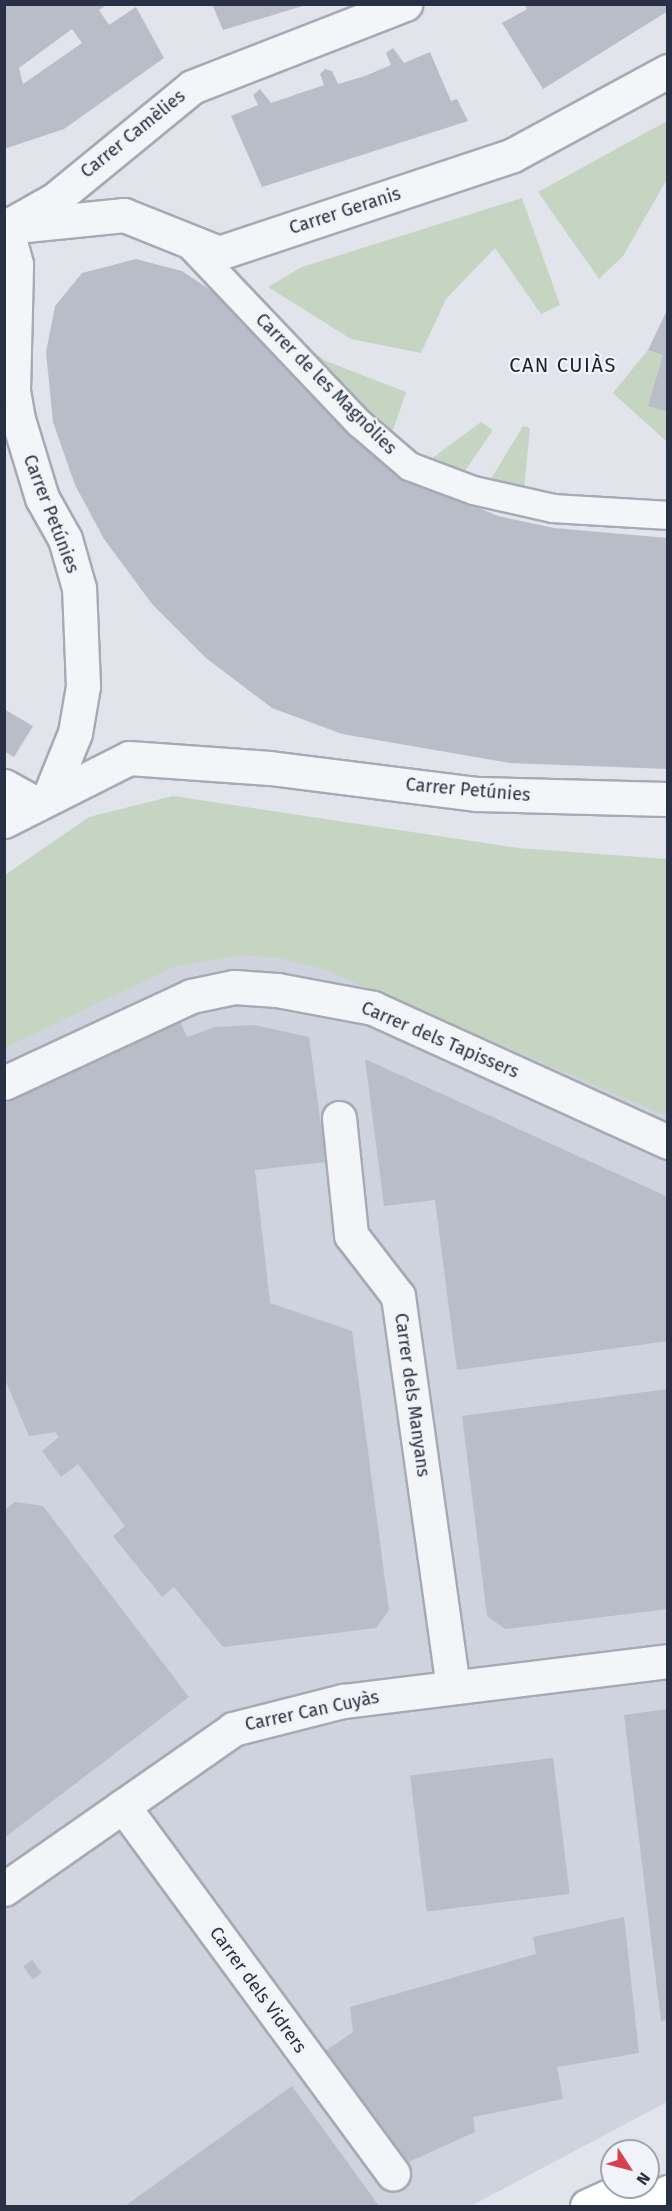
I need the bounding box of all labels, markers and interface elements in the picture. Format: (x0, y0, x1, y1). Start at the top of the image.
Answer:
street label: Carrer Camèlies (76, 85, 190, 183)
street label: Carrer Geranis (287, 183, 403, 239)
street label: Carrer de les Magnòlies (251, 309, 401, 459)
district label: CAN CUIÀS (509, 353, 617, 377)
street label: Carrer Petúnies (18, 452, 84, 576)
street label: Carrer Petúnies (405, 774, 531, 806)
street label: Carrer dels Tapissers (358, 997, 522, 1083)
street label: Carrer dels Manyans (390, 1312, 434, 1478)
street label: Carrer Can Cuyàs (243, 1686, 381, 1736)
street label: Carrer dels Vidrers (205, 1923, 311, 2057)
north arrow (600, 2139, 660, 2199)
text: N (633, 2169, 654, 2189)

